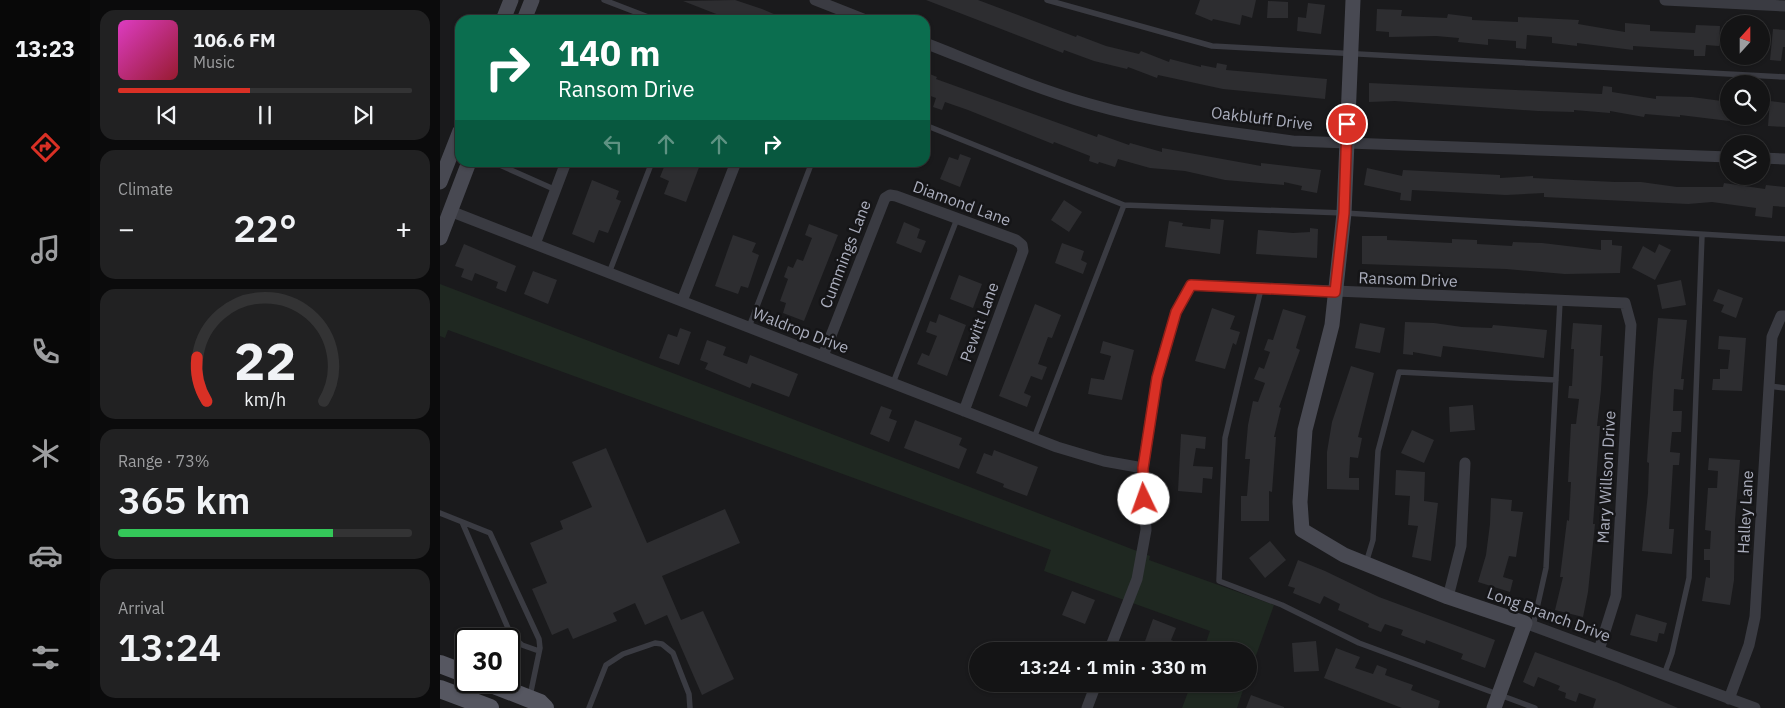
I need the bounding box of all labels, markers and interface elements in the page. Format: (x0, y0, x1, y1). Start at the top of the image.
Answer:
north arrow (1720, 15, 1770, 65)
map controls (1720, 15, 1770, 185)
text: 106.6 FM (193, 28, 276, 52)
text: 140 m (558, 30, 661, 76)
text: 13:23 (15, 34, 75, 63)
icon: right (475, 35, 540, 100)
text: Music (193, 52, 235, 72)
text: Ransom Drive (558, 74, 695, 103)
button: search (1720, 75, 1770, 125)
icon: previous (153, 101, 181, 129)
icon: pause (251, 101, 279, 129)
icon: next (349, 101, 377, 129)
street label: Oakbluff Drive (1210, 102, 1314, 134)
pin (1326, 103, 1368, 145)
icon: arrive (1333, 110, 1361, 138)
icon: directions (28, 130, 63, 165)
icon: left (599, 130, 627, 158)
icon: ahead (652, 130, 680, 158)
icon: ahead (705, 130, 733, 158)
icon: right (758, 130, 786, 158)
button: layers (1720, 135, 1770, 185)
street label: Diamond Lane (910, 176, 1014, 230)
text: Climate (118, 179, 173, 199)
street label: Cummings Lane (815, 197, 875, 311)
text: 22° (233, 203, 297, 252)
text: − (118, 210, 135, 247)
text: + (395, 210, 412, 247)
icon: music (28, 232, 63, 267)
street label: Ransom Drive (1358, 267, 1458, 291)
street label: Pewitt Lane (955, 279, 1003, 365)
street label: Waldrop Drive (750, 303, 852, 358)
text: 22 (234, 327, 296, 394)
icon: phone (28, 334, 63, 369)
text: km/h (244, 388, 286, 411)
street label: Mary Willson Drive (1593, 410, 1619, 544)
icon: climate (28, 436, 63, 471)
text: Range · 73% (118, 451, 210, 471)
street label: Halley Lane (1733, 470, 1757, 554)
position arrow (1117, 472, 1169, 524)
text: 365 km (118, 475, 250, 524)
icon: car (28, 538, 63, 573)
street label: Long Branch Drive (1484, 582, 1614, 646)
text: Arrival (118, 598, 165, 618)
text: 13:24 (118, 622, 221, 671)
speed limit sign: 30 (455, 628, 520, 693)
icon: filters (28, 640, 63, 675)
text: 13:24 · 1 min · 330 m (1019, 655, 1207, 679)

